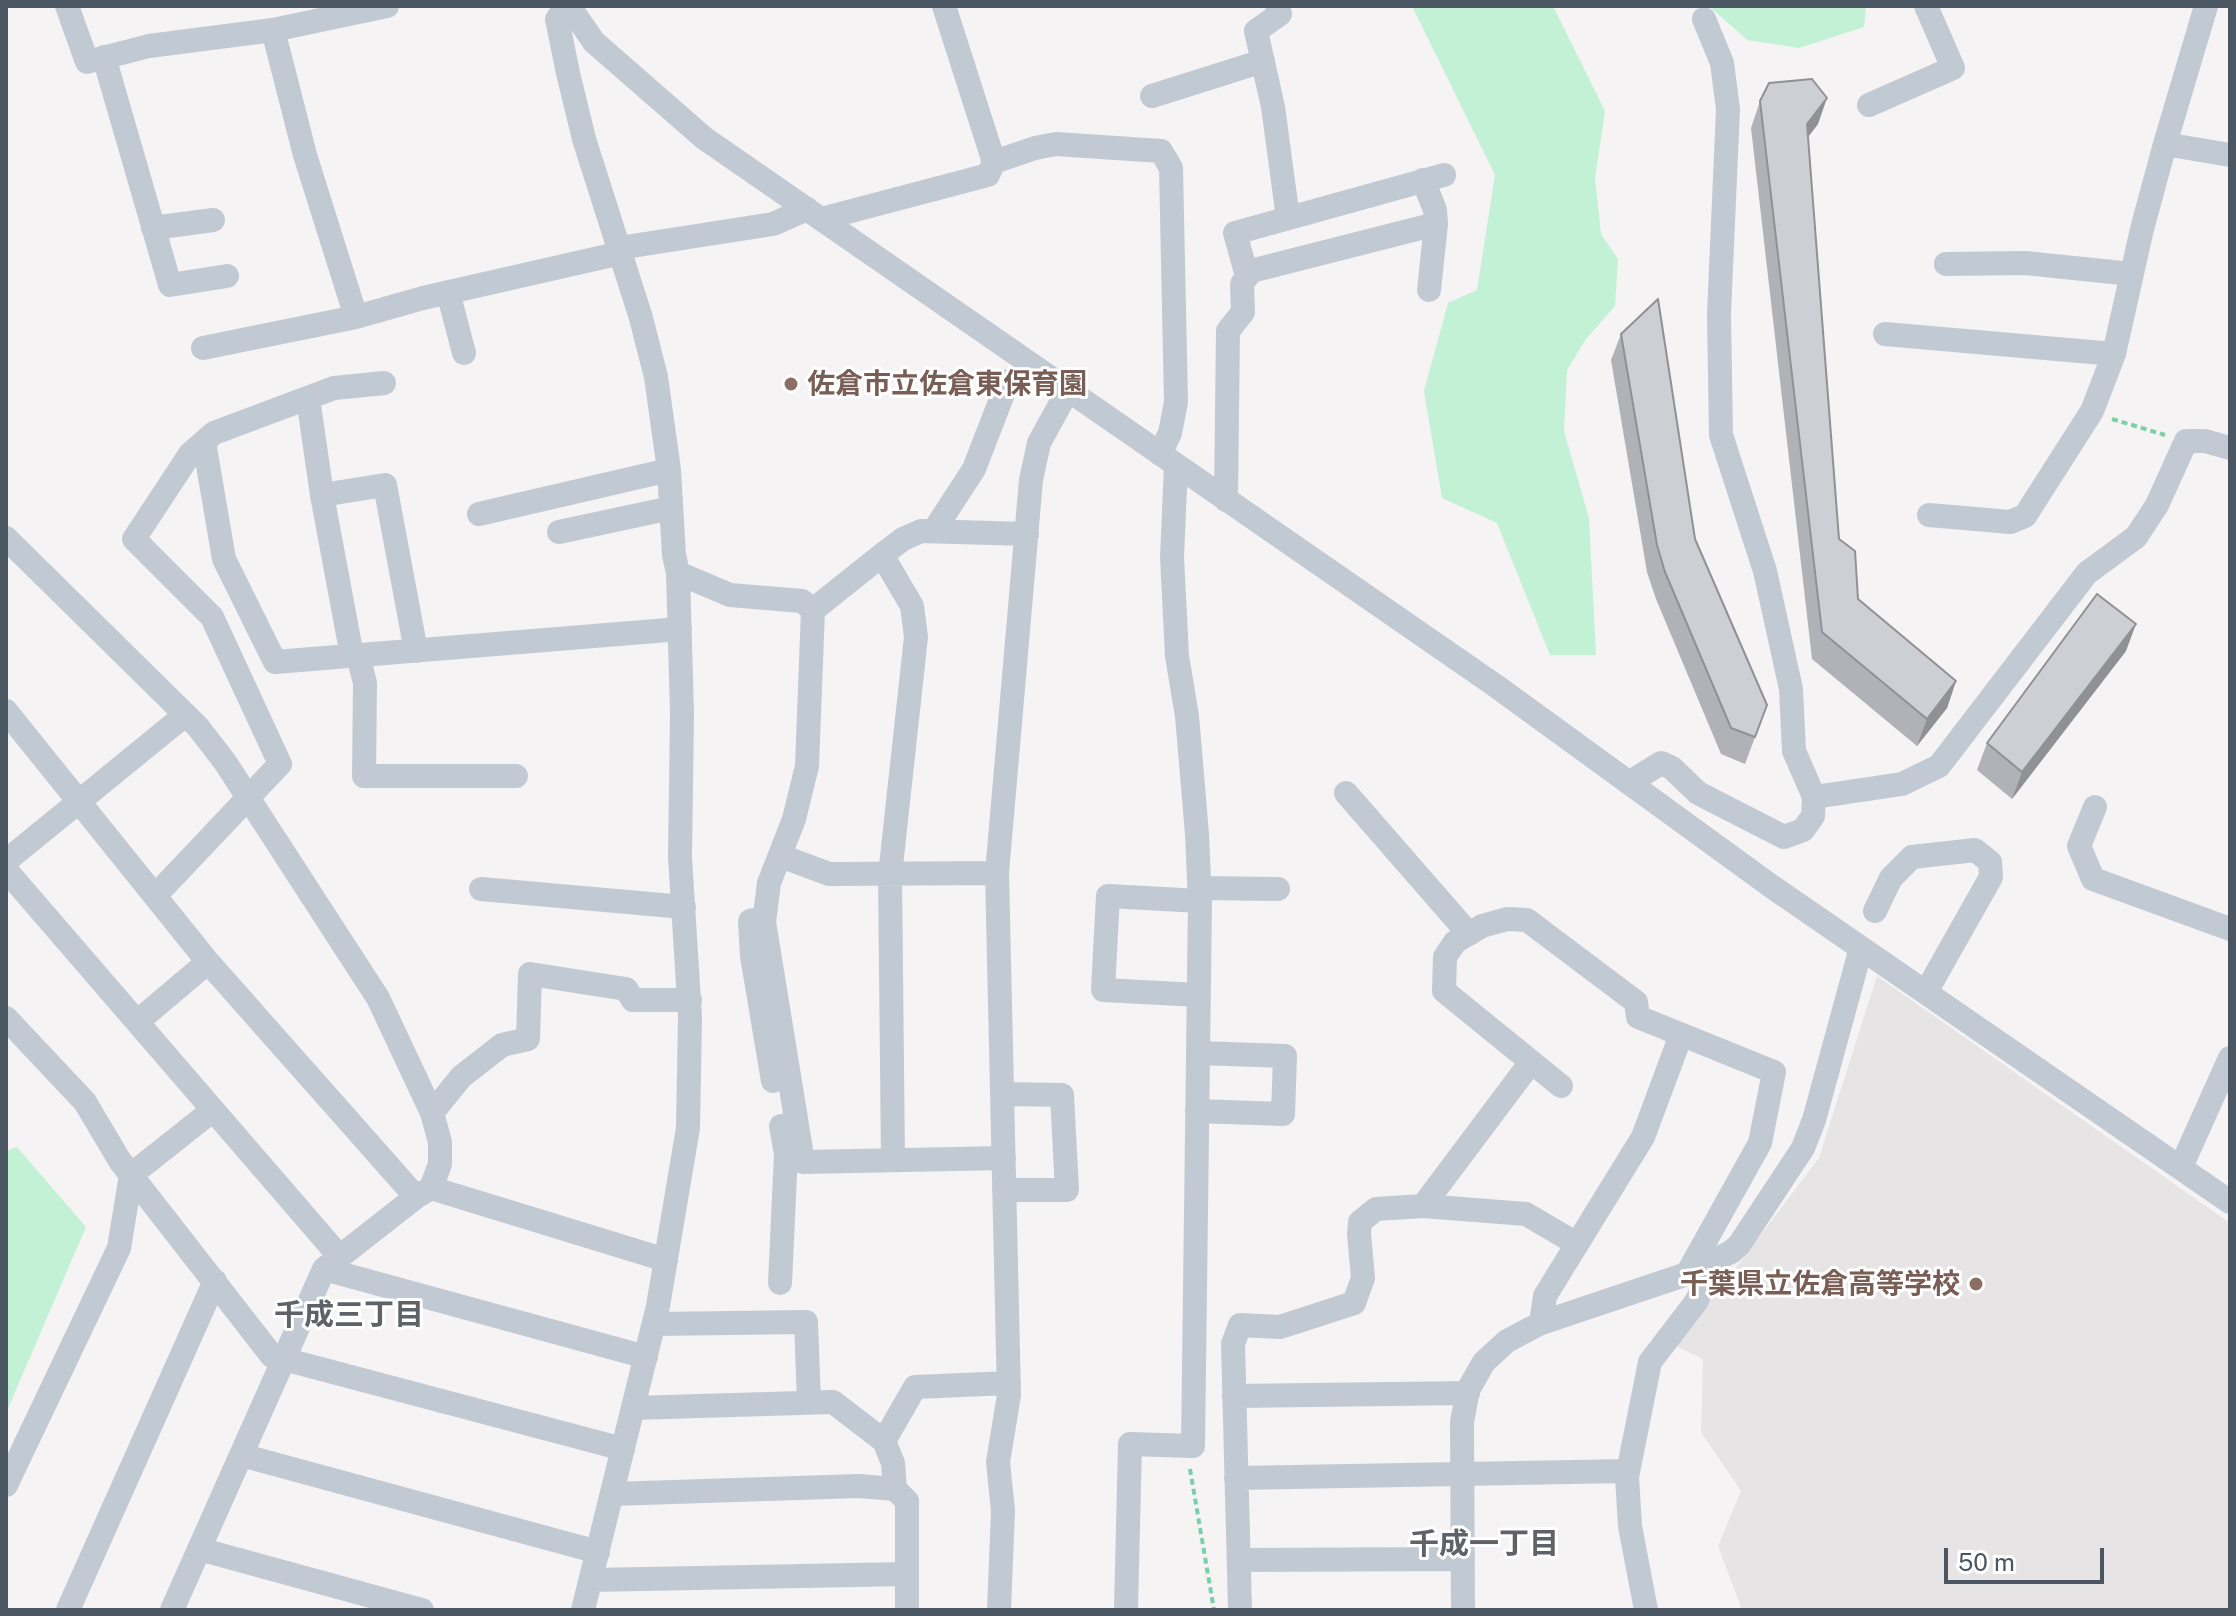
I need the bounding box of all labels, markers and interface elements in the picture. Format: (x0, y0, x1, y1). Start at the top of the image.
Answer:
place label: 佐倉市立佐倉東保育園 (807, 367, 1087, 401)
marker: 佐倉市立佐倉東保育園 (782, 375, 800, 393)
place label: 千葉県立佐倉高等学校 (1680, 1267, 1960, 1301)
marker: 千葉県立佐倉高等学校 (1967, 1275, 1985, 1293)
district label: 千成三丁目 (274, 1298, 424, 1334)
district label: 千成一丁目 (1409, 1527, 1559, 1563)
scale bar (1948, 1532, 2108, 1582)
text: 50 m (1958, 1548, 2015, 1576)

